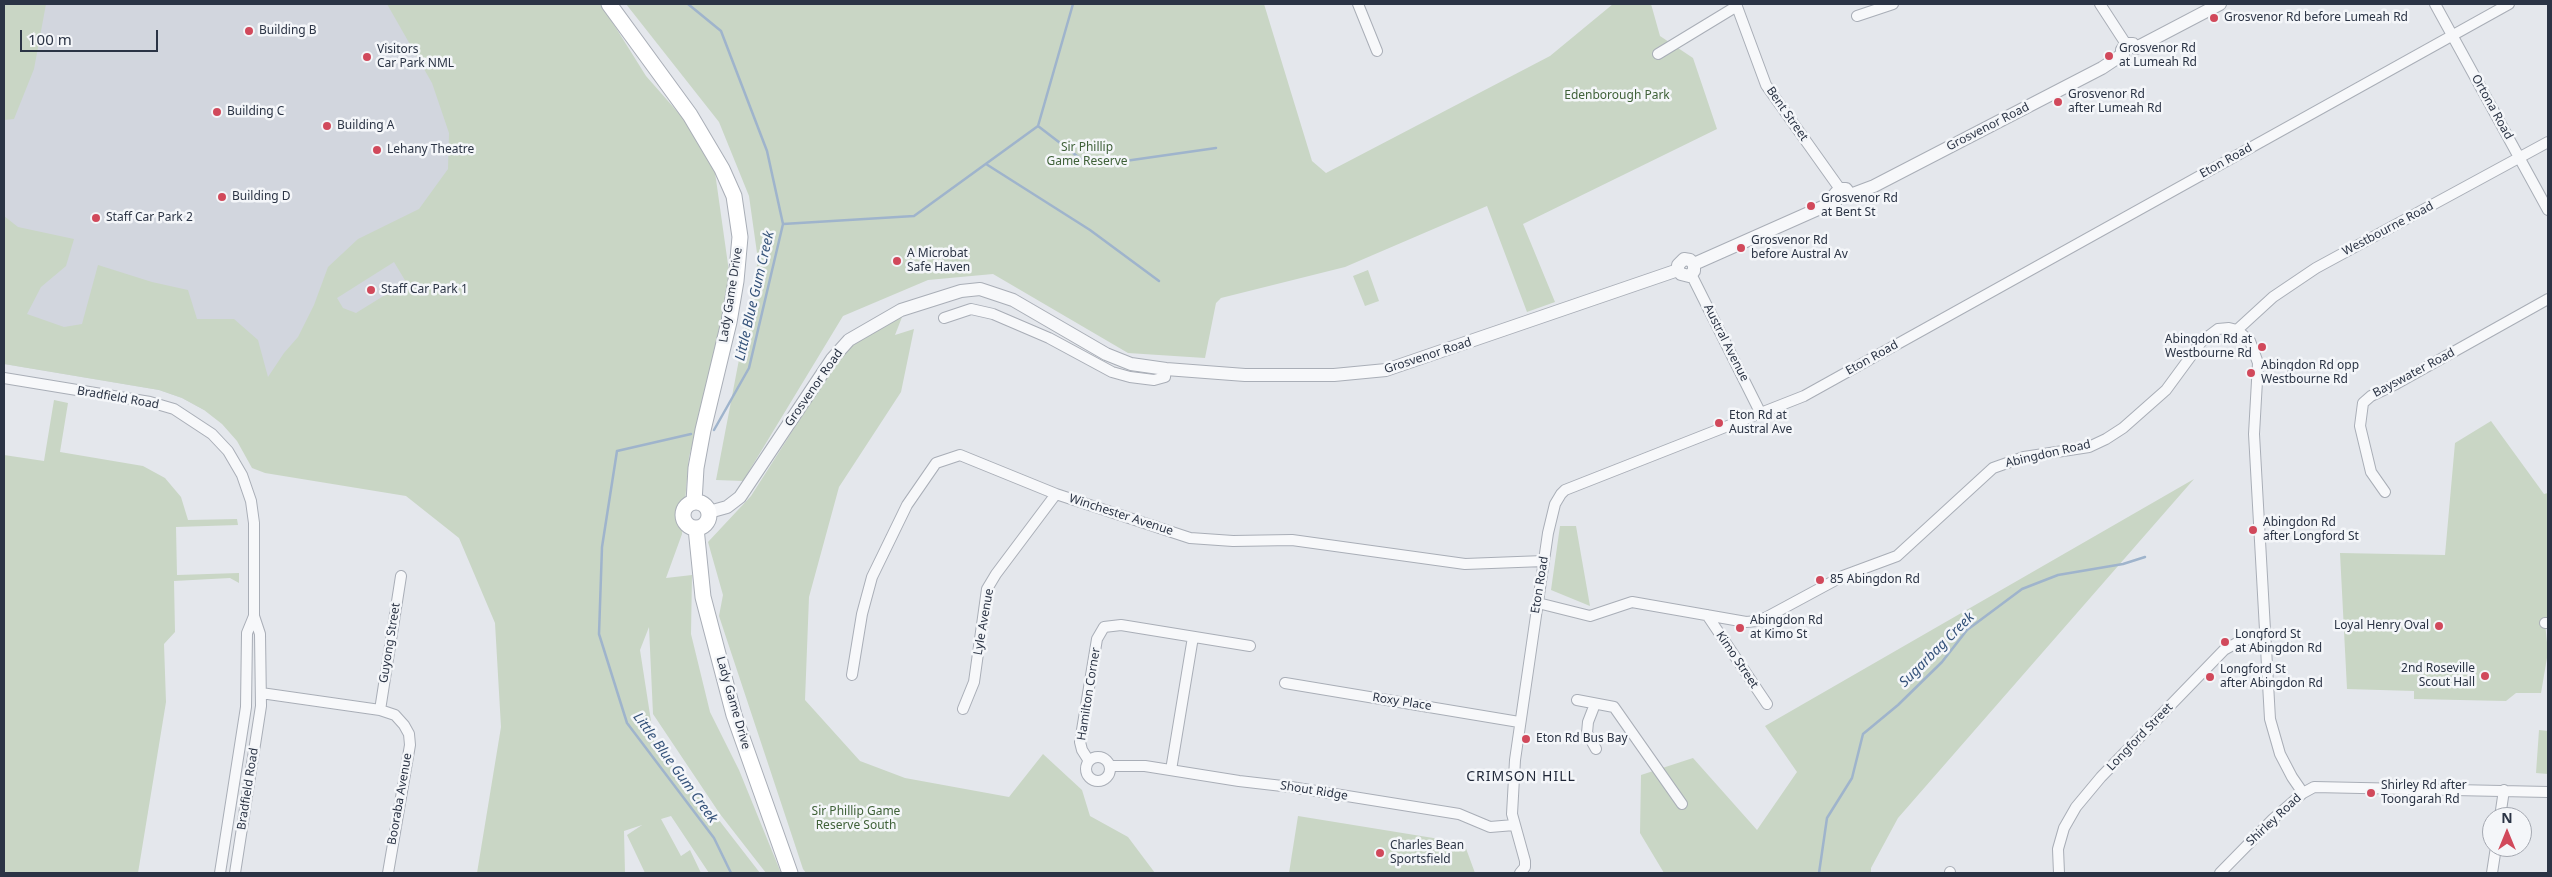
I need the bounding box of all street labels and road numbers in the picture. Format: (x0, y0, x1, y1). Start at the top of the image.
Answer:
street label: Ortona Road (2468, 72, 2516, 142)
street label: Bent Street (1763, 84, 1811, 144)
street label: Grosvenor Road (1944, 100, 2032, 154)
street label: Eton Road (2197, 141, 2255, 181)
street label: Westbourne Road (2340, 199, 2436, 259)
street label: Lady Game Drive (716, 247, 746, 343)
street label: Austral Avenue (1700, 302, 1752, 384)
street label: Grosvenor Road (1383, 335, 1473, 377)
street label: Eton Road (1843, 338, 1901, 378)
street label: Bayswater Road (2371, 345, 2457, 401)
street label: Grosvenor Road (782, 347, 846, 429)
street label: Bradfield Road (76, 384, 160, 412)
street label: Abingdon Road (2004, 437, 2092, 471)
street label: Winchester Avenue (1067, 491, 1175, 539)
street label: Eton Road (1528, 555, 1552, 615)
street label: Lyle Avenue (971, 588, 997, 656)
street label: Guyong Street (377, 602, 403, 684)
street label: Kimo Street (1713, 629, 1761, 691)
street label: Hamilton Corner (1075, 646, 1103, 742)
street label: Lady Game Drive (713, 655, 753, 751)
street label: Roxy Place (1371, 690, 1433, 714)
street label: Longford Street (2104, 700, 2176, 774)
street label: Bradfield Road (234, 747, 262, 831)
street label: Booraba Avenue (385, 752, 415, 846)
street label: Shout Ridge (1279, 779, 1349, 803)
street label: Shirley Road (2244, 791, 2304, 849)

